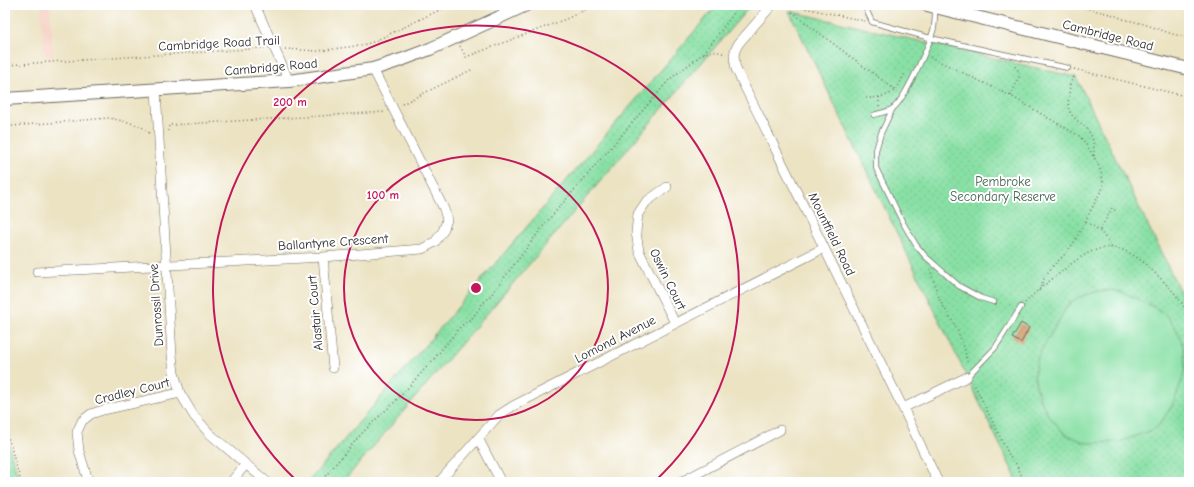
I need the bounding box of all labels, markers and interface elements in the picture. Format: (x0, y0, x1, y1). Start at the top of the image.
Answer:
street label: Cambridge Road (1061, 16, 1155, 54)
street label: Cambridge Road Trail (158, 32, 280, 54)
street label: Cambridge Road (224, 55, 318, 79)
text: 200 m (273, 95, 307, 109)
park label: Pembroke Secondary Reserve (950, 174, 1056, 204)
text: 100 m (367, 188, 399, 202)
street label: Mountfield Road (805, 190, 859, 278)
street label: Ballantyne Crescent (277, 231, 390, 253)
street label: Oswin Court (647, 246, 690, 313)
street label: Dunrossil Drive (146, 263, 166, 347)
street label: Alastair Court (304, 274, 326, 351)
centre of rings (469, 281, 483, 295)
street label: Lomond Avenue (572, 312, 658, 366)
street label: Cradley Court (93, 374, 172, 408)

